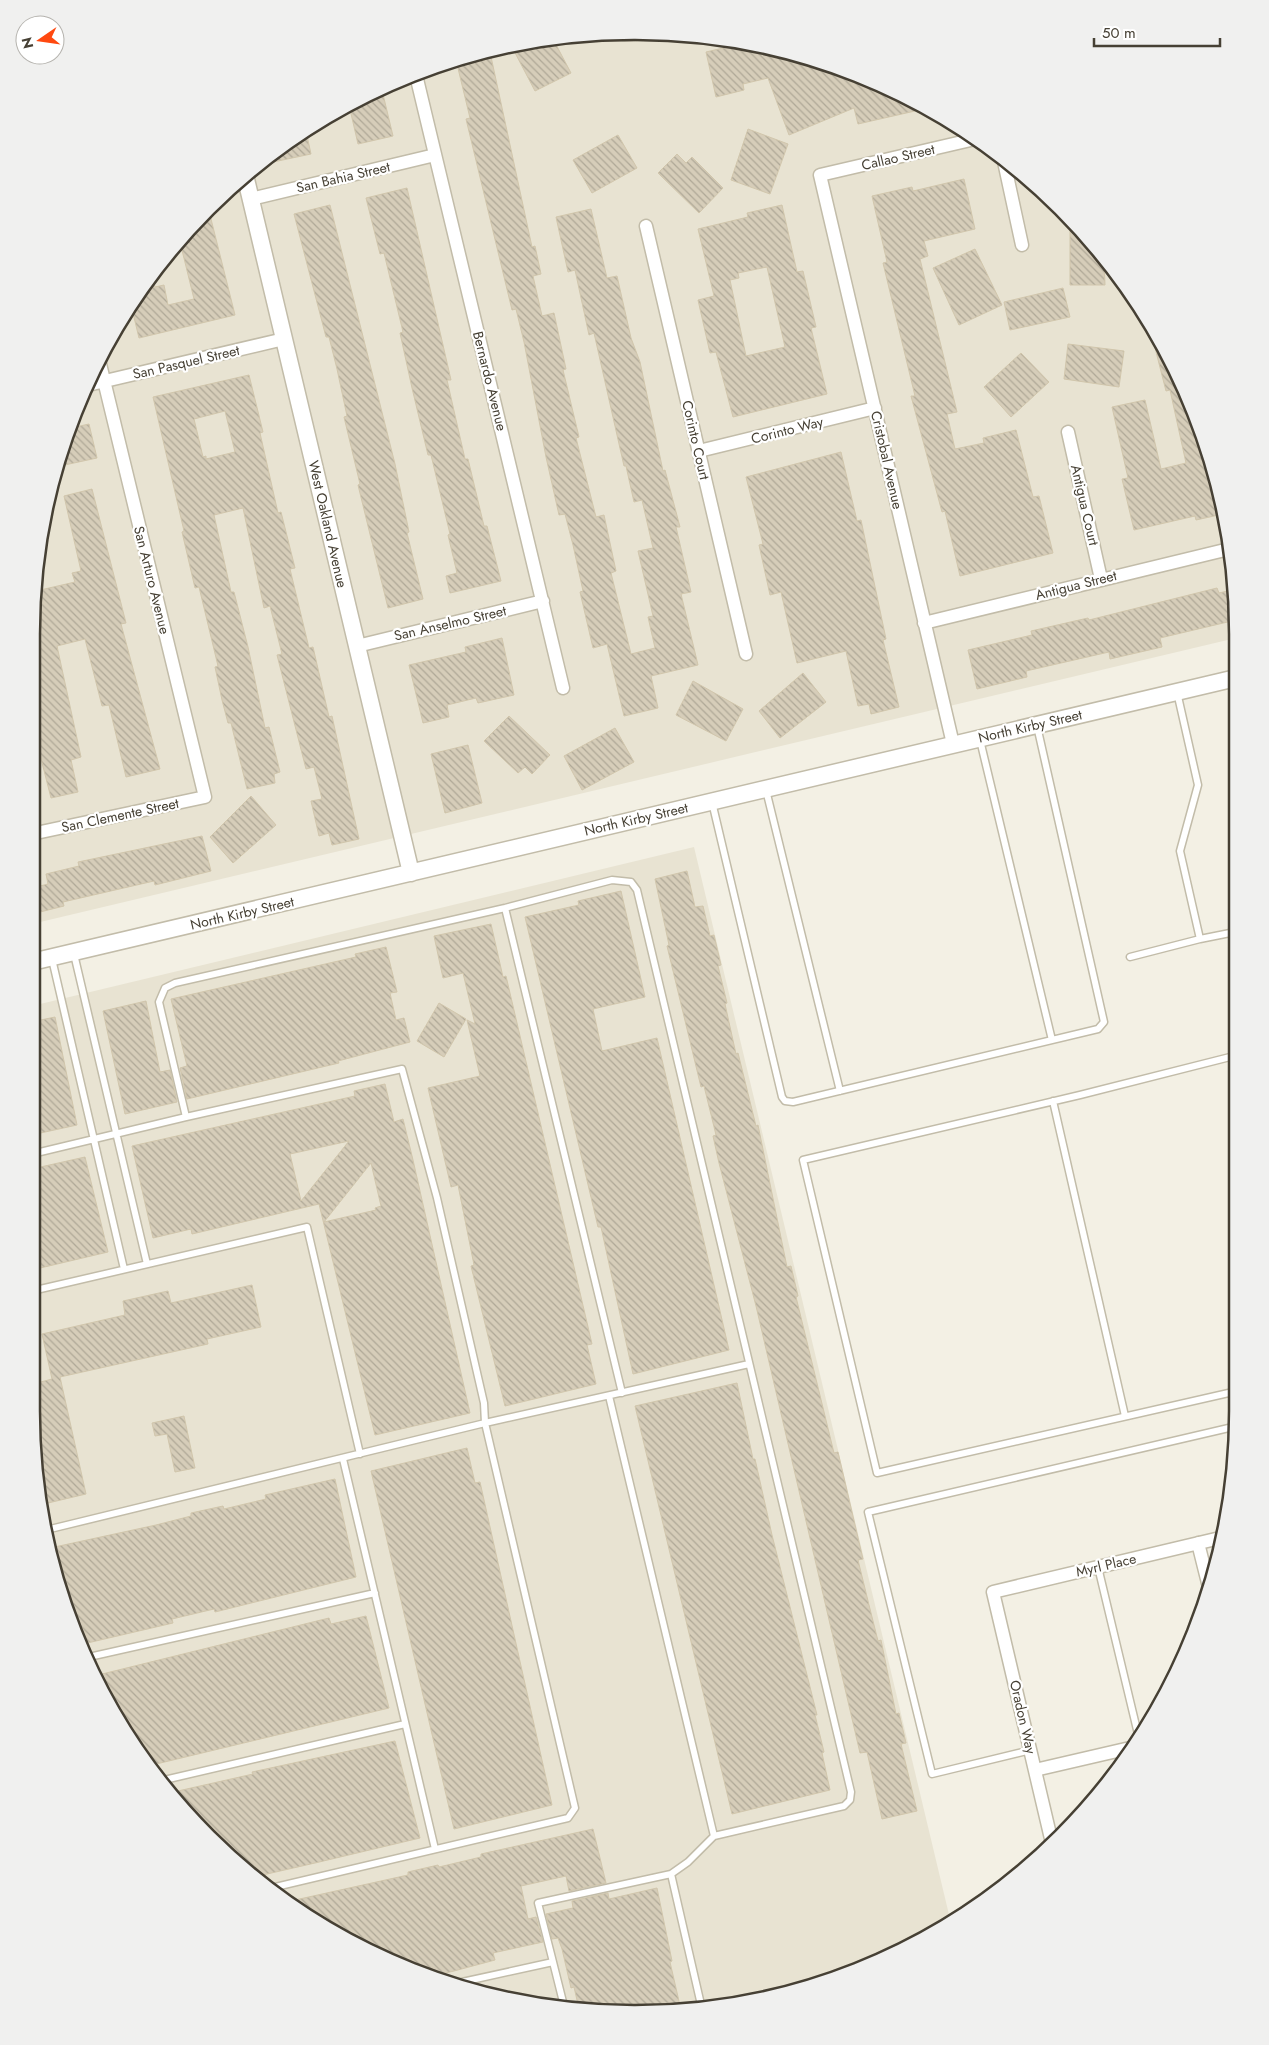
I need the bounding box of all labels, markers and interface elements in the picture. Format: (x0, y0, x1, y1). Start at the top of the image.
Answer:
north arrow (15, 15, 65, 65)
scale bar (1094, 15, 1220, 47)
text: 50 m (1102, 22, 1136, 44)
text: N (16, 35, 38, 51)
street label: Callao Street (859, 139, 937, 175)
street label: San Bahia Street (294, 156, 393, 198)
street label: Bernardo Avenue (468, 329, 512, 433)
street label: San Pasquel Street (131, 340, 242, 384)
street label: Corinto Court (677, 398, 715, 482)
street label: Cristobal Avenue (866, 409, 908, 511)
street label: Corinto Way (749, 411, 826, 449)
street label: West Oakland Avenue (304, 458, 352, 590)
street label: Antigua Court (1066, 463, 1104, 548)
street label: San Arturo Avenue (129, 524, 175, 636)
street label: Antigua Street (1033, 565, 1119, 605)
street label: San Anselmo Street (392, 600, 509, 646)
street label: North Kirby Street (976, 704, 1085, 748)
street label: San Clemente Street (59, 793, 181, 837)
street label: North Kirby Street (582, 797, 691, 841)
street label: North Kirby Street (188, 891, 297, 935)
street label: Myrl Place (1074, 1548, 1138, 1582)
street label: Oradon Way (1005, 1678, 1041, 1757)

